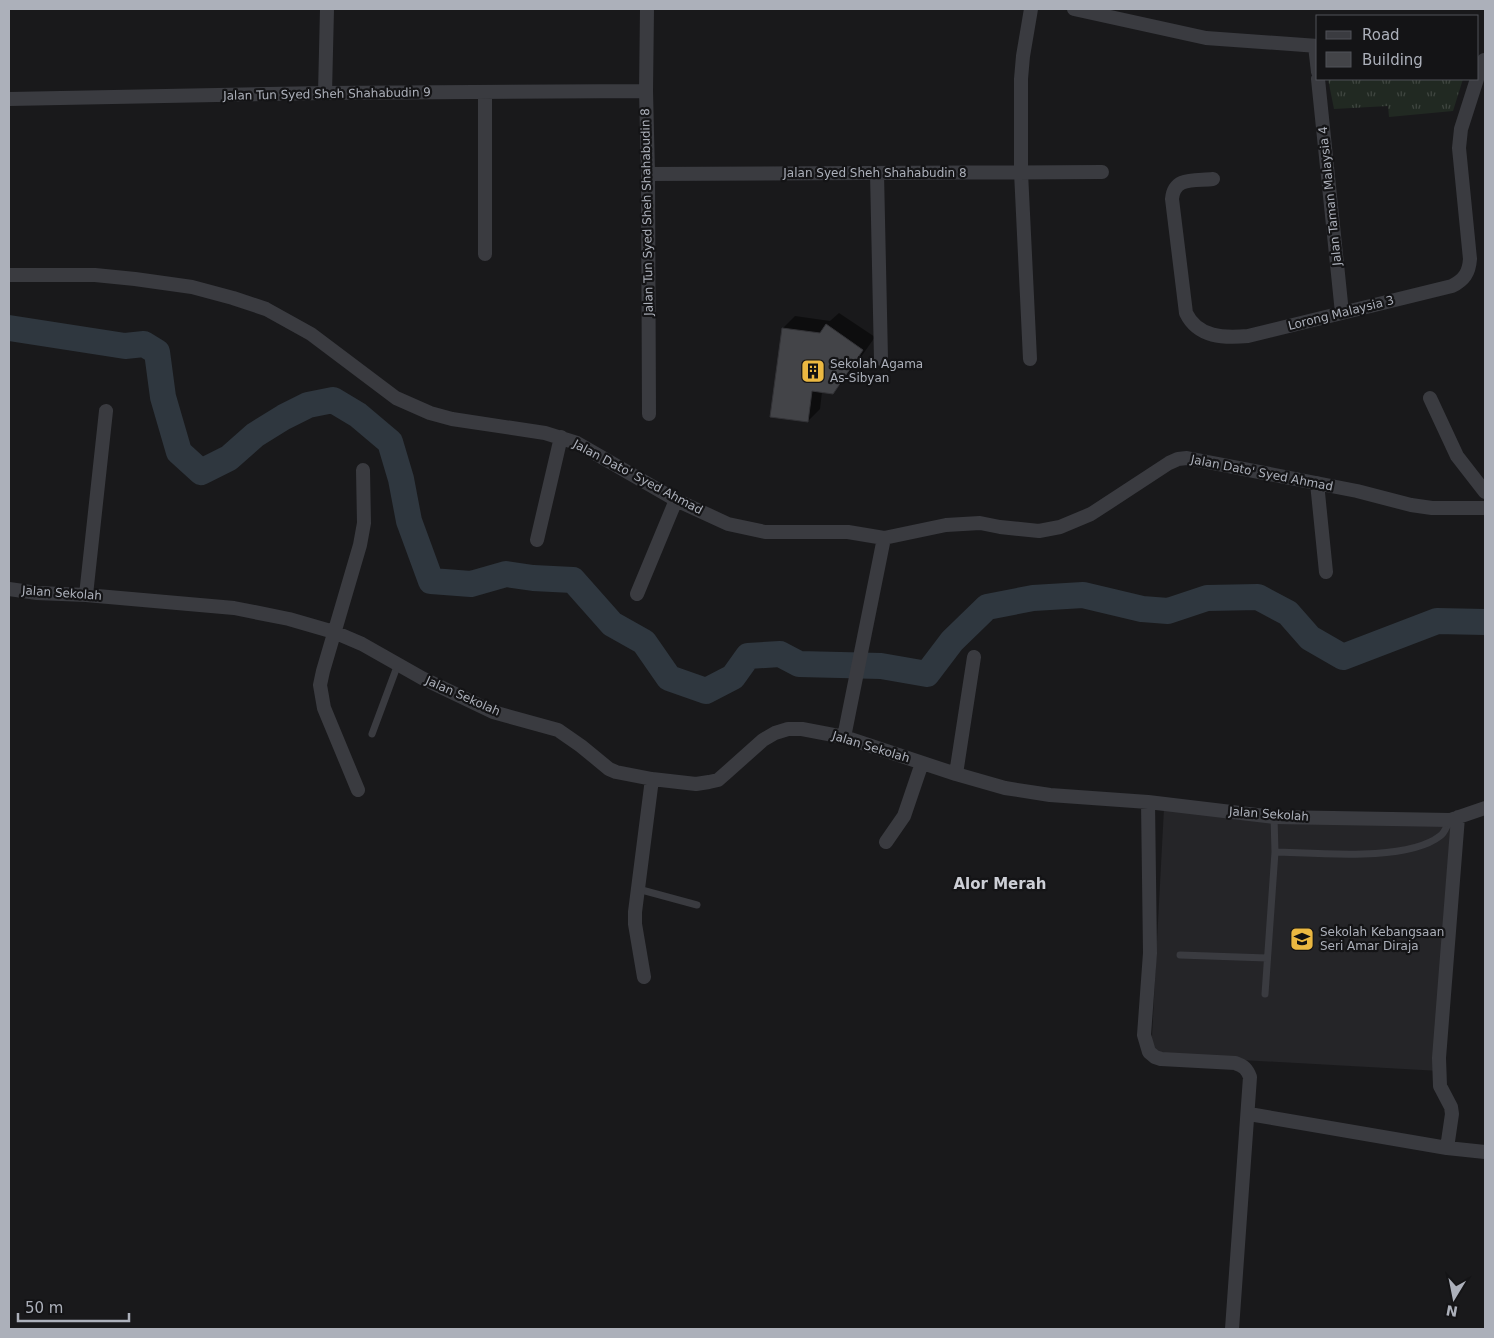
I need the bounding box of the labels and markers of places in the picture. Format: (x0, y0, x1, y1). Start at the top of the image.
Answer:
place label: Sekolah Agama As-Sibyan (830, 357, 923, 385)
building icon: Sekolah Agama As-Sibyan (800, 358, 826, 384)
place label: Sekolah Kebangsaan Seri Amar Diraja (1320, 925, 1444, 953)
school or university icon: Sekolah Kebangsaan Seri Amar Diraja (1289, 926, 1315, 952)

